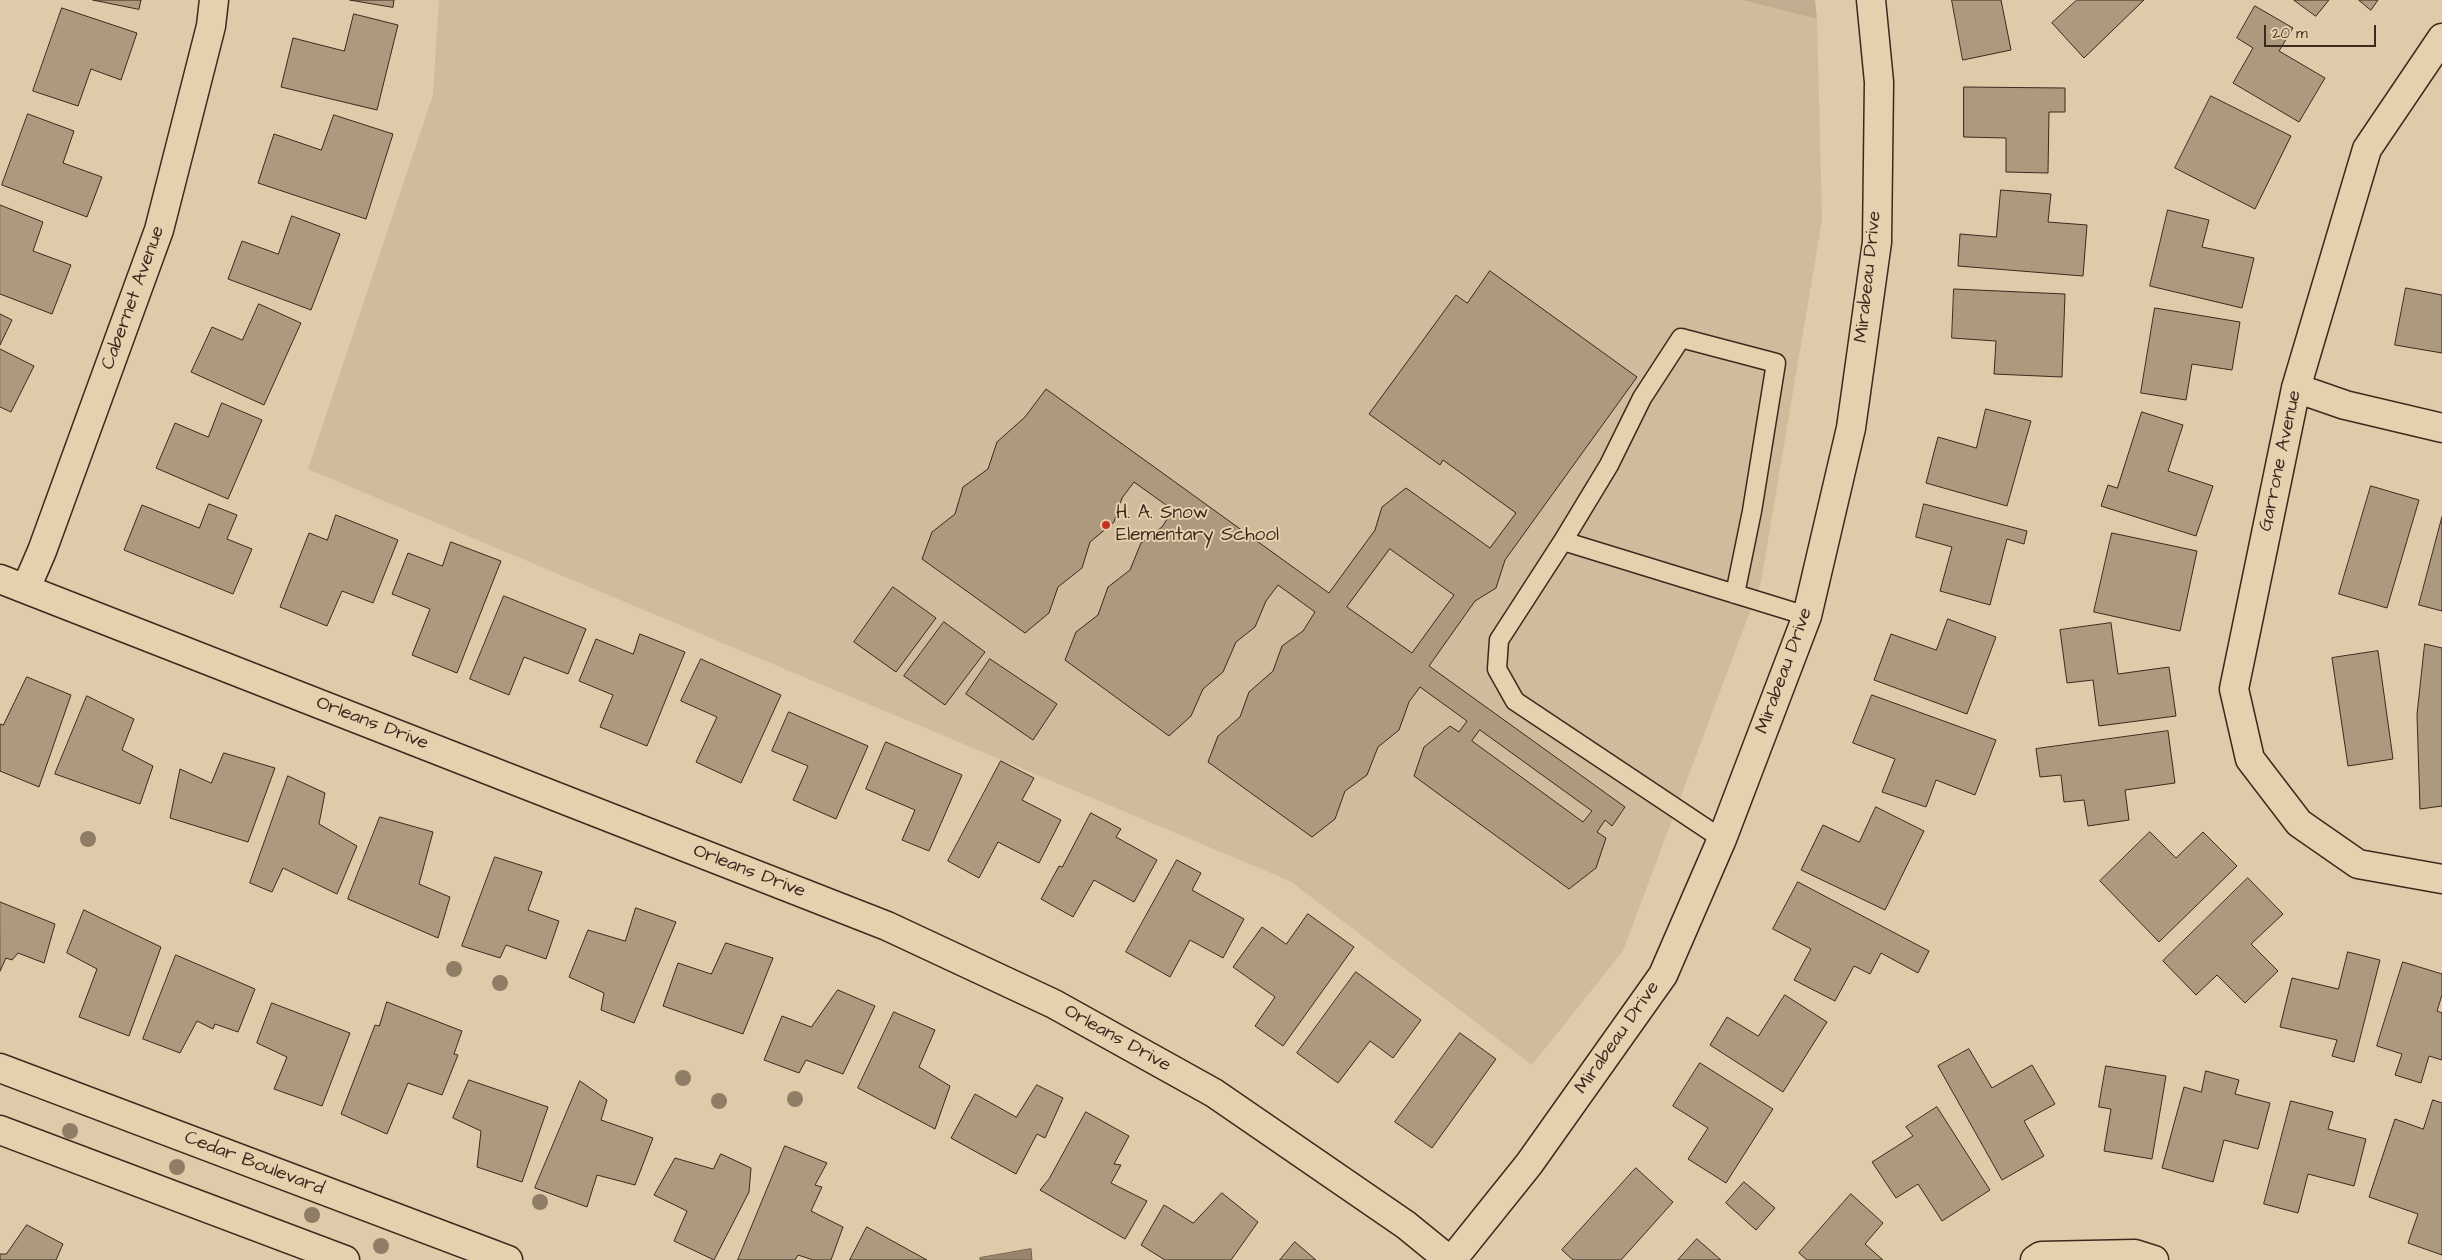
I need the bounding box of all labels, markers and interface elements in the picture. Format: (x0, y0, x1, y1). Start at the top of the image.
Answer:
scale bar (2267, 15, 2380, 47)
text: 20 m (2272, 23, 2308, 44)
street label: Mirabeau Drive (1851, 210, 1887, 344)
street label: Cabernet Avenue (97, 223, 171, 373)
street label: Garrone Avenue (2255, 388, 2307, 534)
place label: H. A. Snow Elementary School (1116, 503, 1279, 547)
marker: H. A. Snow Elementary School (1100, 519, 1112, 531)
street label: Mirabeau Drive (1752, 605, 1818, 737)
street label: Orleans Drive (313, 692, 431, 756)
street label: Orleans Drive (690, 840, 808, 904)
street label: Mirabeau Drive (1571, 977, 1665, 1099)
street label: Orleans Drive (1060, 1000, 1174, 1078)
street label: Cedar Boulevard (181, 1127, 327, 1201)

